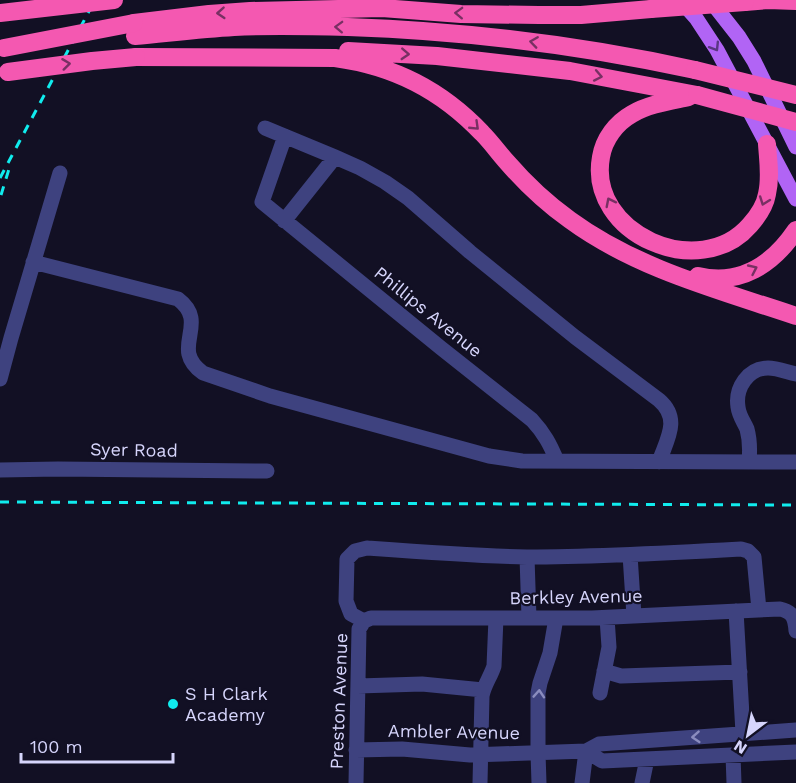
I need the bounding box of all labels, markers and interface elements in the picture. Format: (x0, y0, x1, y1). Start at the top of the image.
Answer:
one-way arrow (216, 6, 225, 19)
one-way arrow (455, 7, 464, 20)
one-way arrow (335, 21, 344, 33)
one-way arrow (529, 37, 538, 49)
one-way arrow (708, 40, 719, 51)
one-way arrow (400, 47, 409, 60)
one-way arrow (61, 59, 71, 71)
one-way arrow (593, 69, 603, 82)
one-way arrow (467, 119, 478, 130)
one-way arrow (759, 195, 772, 206)
one-way arrow (605, 198, 617, 209)
street label: Phillips Avenue (370, 262, 486, 361)
one-way arrow (747, 265, 758, 277)
street label: Syer Road (90, 438, 178, 461)
street label: Berkley Avenue (509, 585, 643, 608)
street label: Preston Avenue (326, 632, 351, 770)
place label: S H Clark Academy (185, 683, 268, 725)
one-way arrow (532, 690, 545, 699)
marker: S H Clark Academy (166, 697, 180, 711)
north arrow (718, 705, 778, 765)
street label: Ambler Avenue (388, 720, 520, 743)
scale bar (21, 726, 172, 764)
one-way arrow (691, 730, 700, 743)
text: 100 m (30, 736, 83, 757)
text: N (730, 736, 750, 758)

